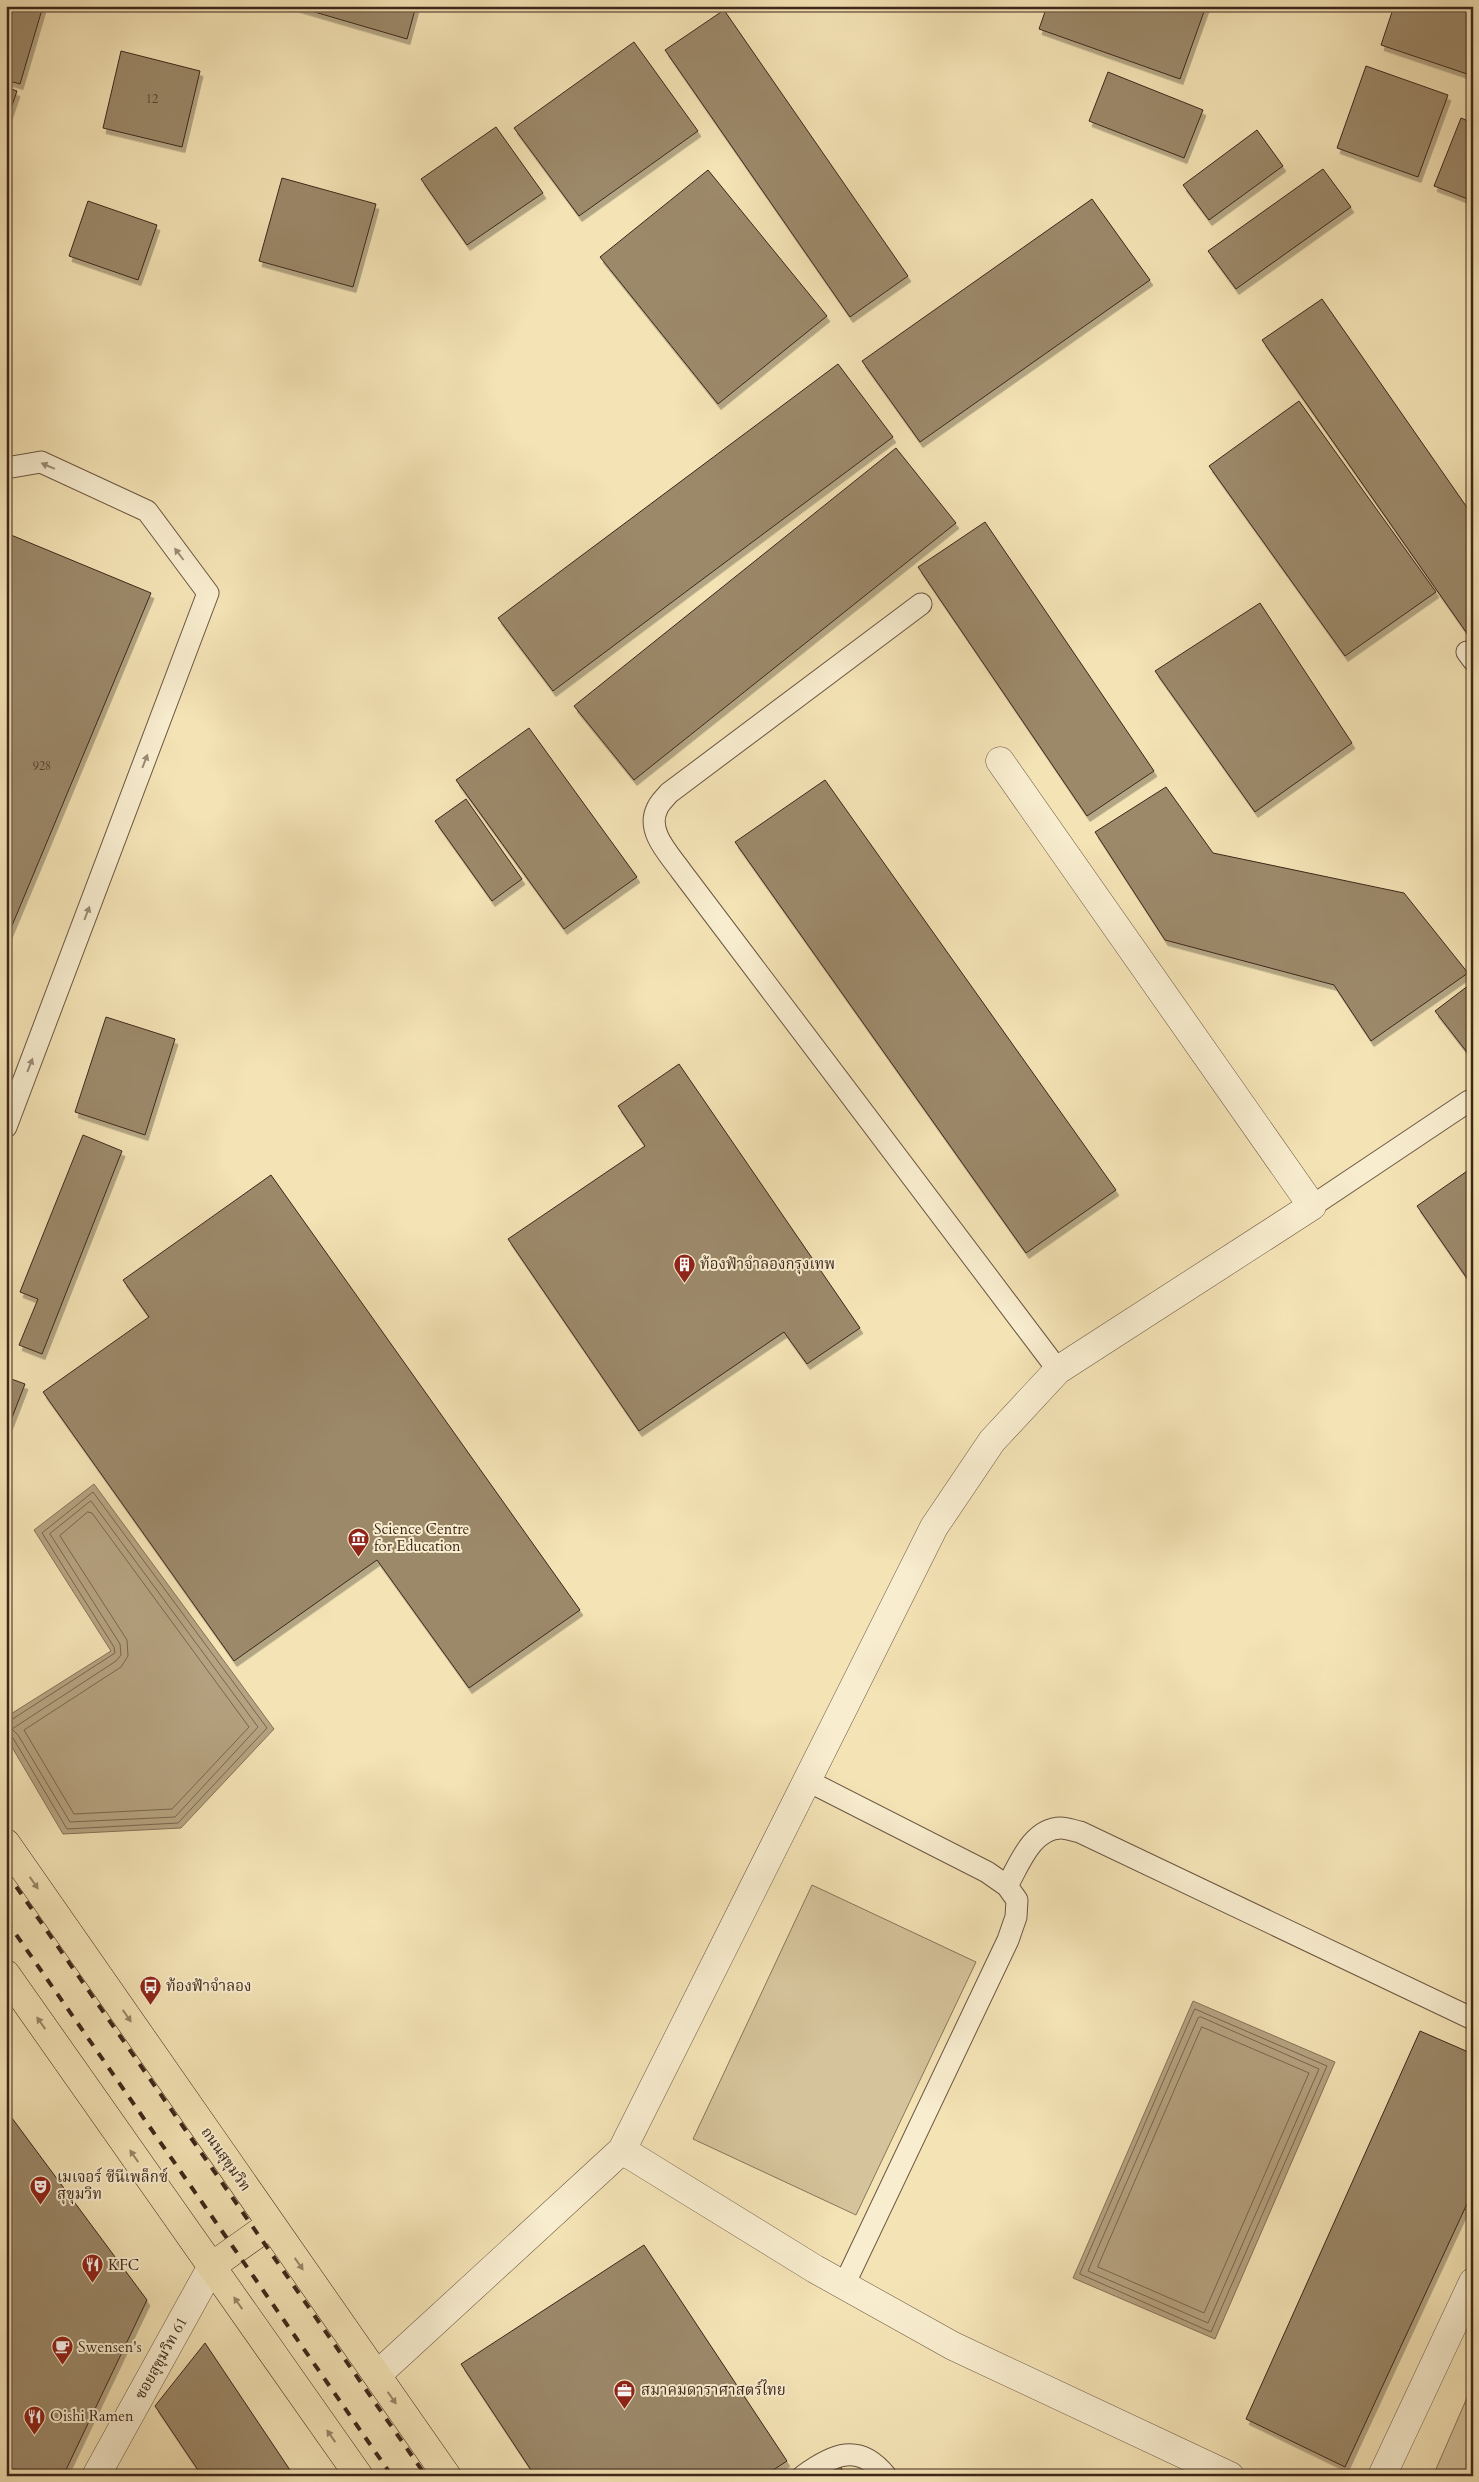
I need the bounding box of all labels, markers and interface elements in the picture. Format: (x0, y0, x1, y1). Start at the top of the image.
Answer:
house number: 12 (146, 91, 158, 107)
one-way arrow (41, 461, 55, 469)
one-way arrow (174, 547, 184, 561)
one-way arrow (142, 753, 149, 768)
house number: 928 (33, 758, 51, 774)
one-way arrow (84, 905, 91, 920)
one-way arrow (27, 1057, 34, 1072)
building icon: ท้องฟ้าจำลองกรุงเทพ (672, 1252, 696, 1283)
place label: ท้องฟ้าจำลองกรุงเทพ (700, 1254, 835, 1275)
place label: Science Centre for Education (374, 1519, 470, 1556)
museum icon: Science Centre for Education (346, 1526, 370, 1557)
one-way arrow (29, 1876, 39, 1889)
bus stop icon: ท้องฟ้าจำลอง (138, 1974, 162, 2005)
place label: ท้องฟ้าจำลอง (166, 1976, 251, 1996)
one-way arrow (122, 2009, 132, 2023)
one-way arrow (36, 2016, 46, 2030)
street label: ถนนสุขุมวิท (196, 2123, 255, 2196)
one-way arrow (129, 2149, 139, 2163)
place label: เมเจอร์ ซีนีเพล็กซ์ สุขุมวิท (57, 2167, 168, 2205)
theatre icon: เมเจอร์ ซีนีเพล็กซ์ สุขุมวิท (29, 2174, 53, 2205)
restaurant icon: KFC (80, 2253, 104, 2284)
place label: KFC (108, 2255, 139, 2275)
one-way arrow (294, 2258, 304, 2271)
one-way arrow (233, 2296, 243, 2310)
street label: ซอยสุขุมวิท 61 (130, 2313, 193, 2403)
cafe icon: Swensen's (50, 2335, 74, 2366)
place label: Swensen's (78, 2337, 142, 2357)
office icon: สมาคมดาราศาสตร์ไทย (613, 2378, 637, 2409)
place label: สมาคมดาราศาสตร์ไทย (641, 2379, 786, 2400)
one-way arrow (387, 2391, 397, 2405)
restaurant icon: Oishi Ramen (22, 2404, 46, 2435)
place label: Oishi Ramen (50, 2406, 134, 2426)
one-way arrow (326, 2429, 336, 2443)

